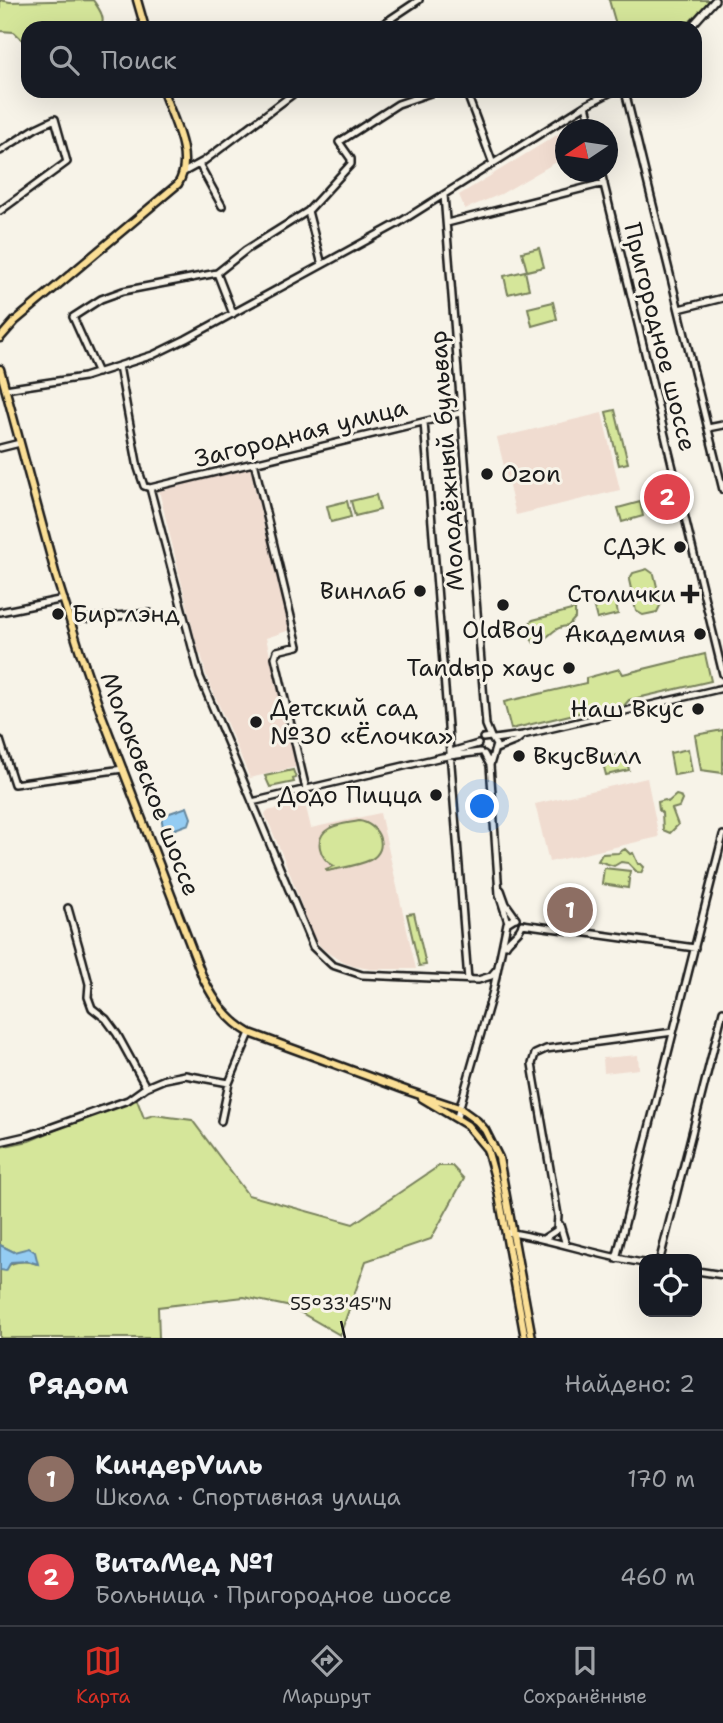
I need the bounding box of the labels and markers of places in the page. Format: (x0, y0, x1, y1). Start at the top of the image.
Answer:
place label: Ozon (501, 458, 561, 490)
marker: Ozon (479, 466, 495, 482)
pin: 2 (644, 471, 690, 523)
place label: СДЭК (603, 531, 666, 563)
marker: СДЭК (672, 539, 688, 555)
place label: Винлаб (320, 575, 406, 607)
place label: Столички (567, 578, 676, 610)
marker: Винлаб (412, 583, 428, 599)
marker: Столички (682, 586, 698, 602)
marker: OldBoy (495, 597, 511, 613)
place label: Бир лэнд (72, 598, 180, 630)
marker: Бир лэнд (50, 606, 66, 622)
place label: OldBoy (462, 614, 544, 646)
place label: Академия (565, 618, 686, 650)
marker: Академия (692, 626, 708, 642)
place label: Tandыр хаус (407, 652, 555, 684)
marker: Tandыр хаус (561, 660, 577, 676)
place label: Детский сад №30 «Ёлочка» (270, 692, 453, 752)
place label: Наш Вкус (570, 693, 684, 725)
marker: Наш Вкус (690, 701, 706, 717)
marker: Детский сад №30 «Ёлочка» (248, 714, 264, 730)
place label: ВкусВилл (533, 740, 641, 772)
marker: ВкусВилл (511, 748, 527, 764)
place label: Додо Пицца (277, 779, 422, 811)
marker: Додо Пицца (428, 787, 444, 803)
pin: 1 (547, 884, 593, 936)

